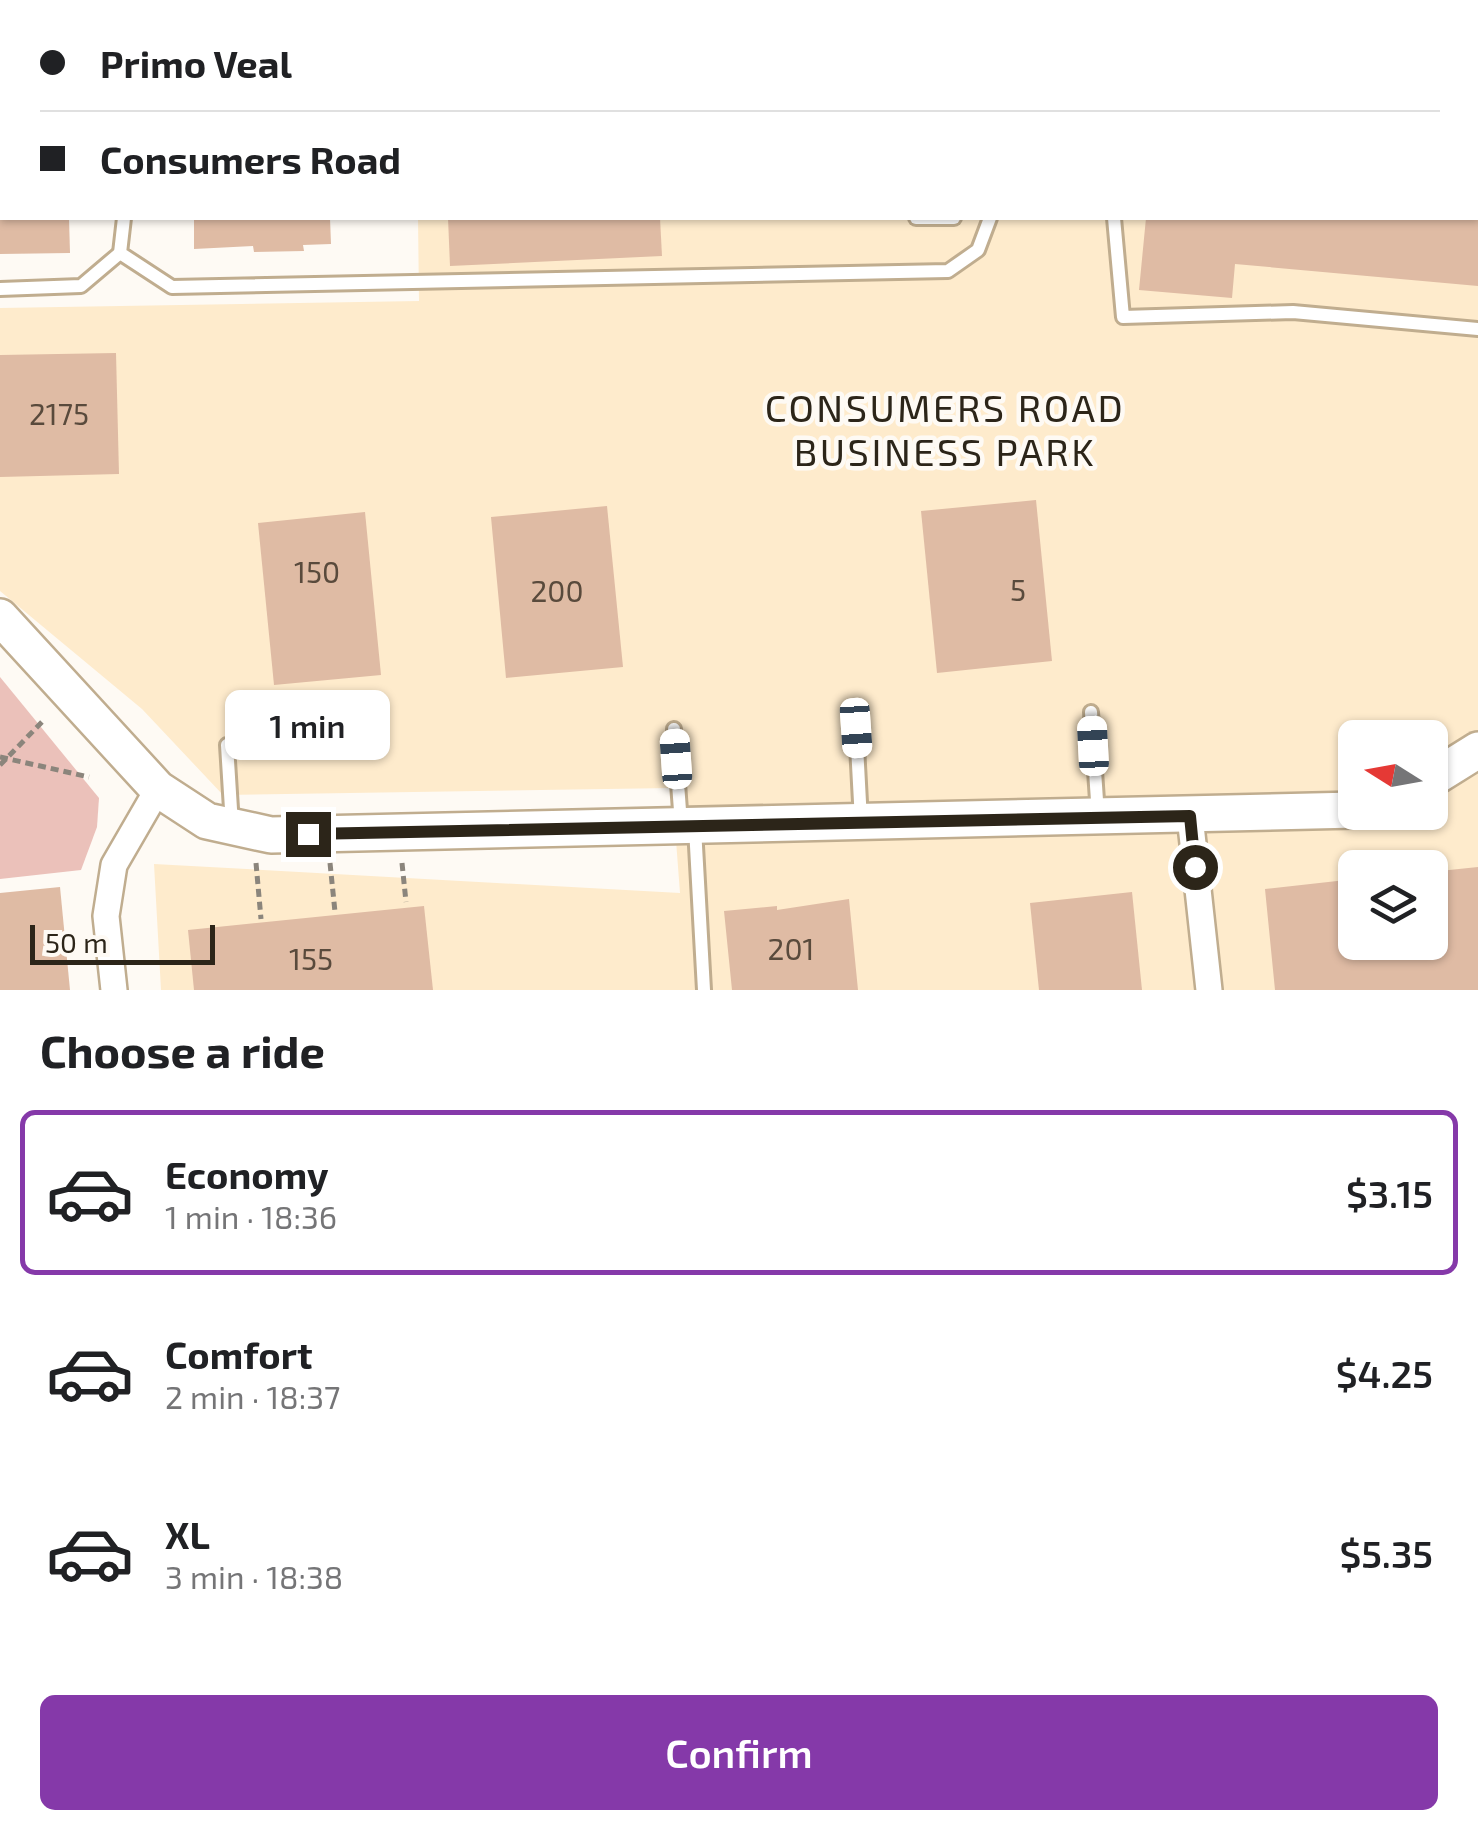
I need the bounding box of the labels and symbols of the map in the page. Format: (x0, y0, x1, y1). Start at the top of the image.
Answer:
district label: CONSUMERS ROAD BUSINESS PARK (765, 384, 1125, 474)
house number: 2175 (29, 395, 89, 431)
house number: 150 (294, 553, 340, 589)
house number: 5 (1010, 571, 1026, 607)
house number: 200 (530, 572, 584, 608)
callout: 1 min (226, 689, 390, 759)
car (839, 697, 873, 759)
car (1076, 715, 1110, 777)
north arrow (1338, 720, 1448, 830)
car (659, 728, 693, 790)
route end (286, 812, 331, 857)
route start (1173, 845, 1218, 890)
scale bar (30, 920, 215, 964)
house number: 201 (768, 930, 814, 966)
house number: 155 (289, 940, 333, 976)

